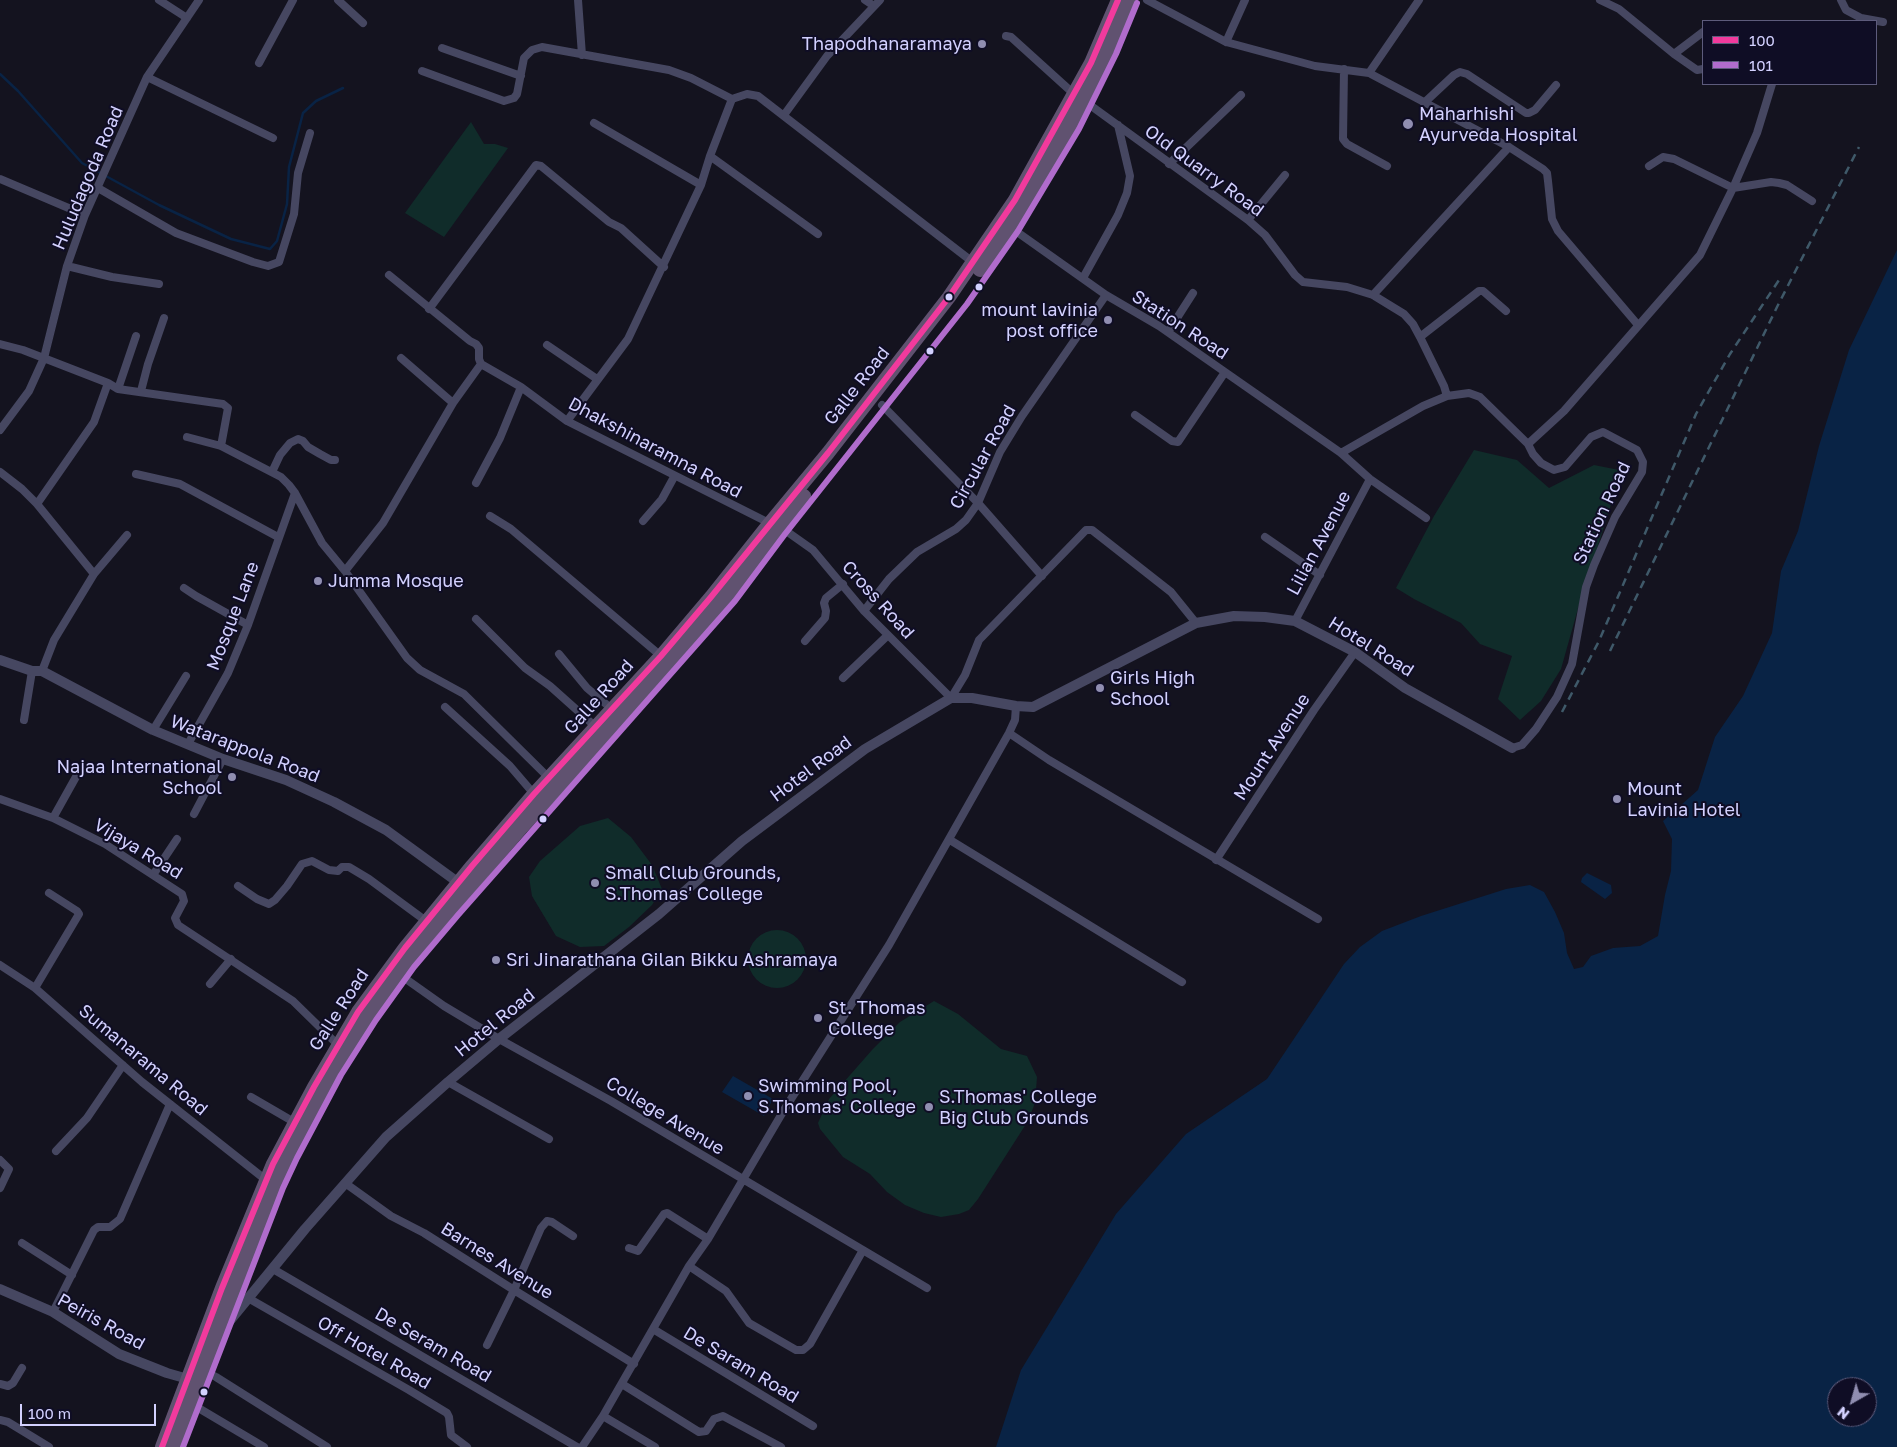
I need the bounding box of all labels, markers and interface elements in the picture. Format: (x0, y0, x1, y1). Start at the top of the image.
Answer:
legend (1702, 20, 1877, 85)
text: 100 (1749, 31, 1775, 49)
place label: Thapodhanaramaya (802, 33, 972, 55)
marker: Thapodhanaramaya (976, 38, 988, 50)
text: 101 (1749, 56, 1773, 74)
street label: Huludagoda Road (48, 103, 128, 253)
place label: Maharhishi Ayurveda Hospital (1419, 103, 1577, 146)
marker: Maharhishi Ayurveda Hospital (1401, 117, 1415, 131)
street label: Old Quarry Road (1140, 120, 1268, 222)
unlabelled marker (974, 282, 984, 292)
street label: Station Road (1128, 286, 1232, 364)
unlabelled marker (944, 292, 954, 302)
place label: mount lavinia post office (981, 299, 1098, 342)
marker: mount lavinia post office (1102, 314, 1114, 326)
street label: Galle Road (820, 343, 894, 429)
unlabelled marker (925, 346, 935, 356)
street label: Dhakshinaramna Road (565, 393, 745, 503)
street label: Circular Road (945, 401, 1021, 513)
street label: Station Road (1569, 458, 1635, 568)
street label: Lilian Avenue (1282, 487, 1356, 599)
street label: Cross Road (837, 557, 919, 643)
street label: Mosque Lane (202, 559, 264, 673)
place label: Jumma Mosque (328, 570, 464, 592)
marker: Jumma Mosque (312, 575, 324, 587)
street label: Hotel Road (1324, 612, 1418, 682)
street label: Galle Road (560, 655, 638, 739)
place label: Girls High School (1110, 667, 1195, 710)
marker: Girls High School (1094, 682, 1106, 694)
street label: Mount Avenue (1229, 689, 1315, 805)
street label: Watarappola Road (167, 711, 323, 787)
street label: Hotel Road (766, 731, 856, 807)
place label: Najaa International School (56, 756, 222, 799)
marker: Najaa International School (226, 771, 238, 783)
place label: Mount Lavinia Hotel (1627, 778, 1741, 821)
marker: Mount Lavinia Hotel (1611, 793, 1623, 805)
street label: Vijaya Road (90, 814, 186, 884)
unlabelled marker (538, 814, 548, 824)
place label: Small Club Grounds, S.Thomas' College (605, 862, 781, 904)
marker: Small Club Grounds, S.Thomas' College (589, 877, 601, 889)
place label: Sri Jinarathana Gilan Bikku Ashramaya (506, 949, 838, 971)
marker: Sri Jinarathana Gilan Bikku Ashramaya (490, 954, 502, 966)
street label: Galle Road (305, 965, 373, 1055)
street label: Hotel Road (451, 984, 539, 1062)
place label: St. Thomas College (828, 997, 925, 1040)
street label: Sumanarama Road (74, 1000, 212, 1120)
marker: St. Thomas College (812, 1012, 824, 1024)
street label: College Avenue (602, 1072, 728, 1160)
place label: Swimming Pool, S.Thomas' College (758, 1075, 916, 1118)
place label: S.Thomas' College Big Club Grounds (939, 1086, 1097, 1128)
marker: Swimming Pool, S.Thomas' College (742, 1090, 754, 1102)
marker: S.Thomas' College Big Club Grounds (923, 1101, 935, 1113)
street label: Barnes Avenue (437, 1218, 557, 1304)
street label: Peiris Road (53, 1289, 149, 1355)
street label: De Seram Road (371, 1303, 495, 1387)
street label: Off Hotel Road (313, 1312, 435, 1394)
street label: De Saram Road (679, 1322, 803, 1408)
north arrow (1827, 1377, 1877, 1427)
unlabelled marker (199, 1387, 209, 1397)
scale bar (22, 1394, 159, 1426)
text: N (1834, 1403, 1853, 1423)
text: 100 m (28, 1404, 71, 1422)

